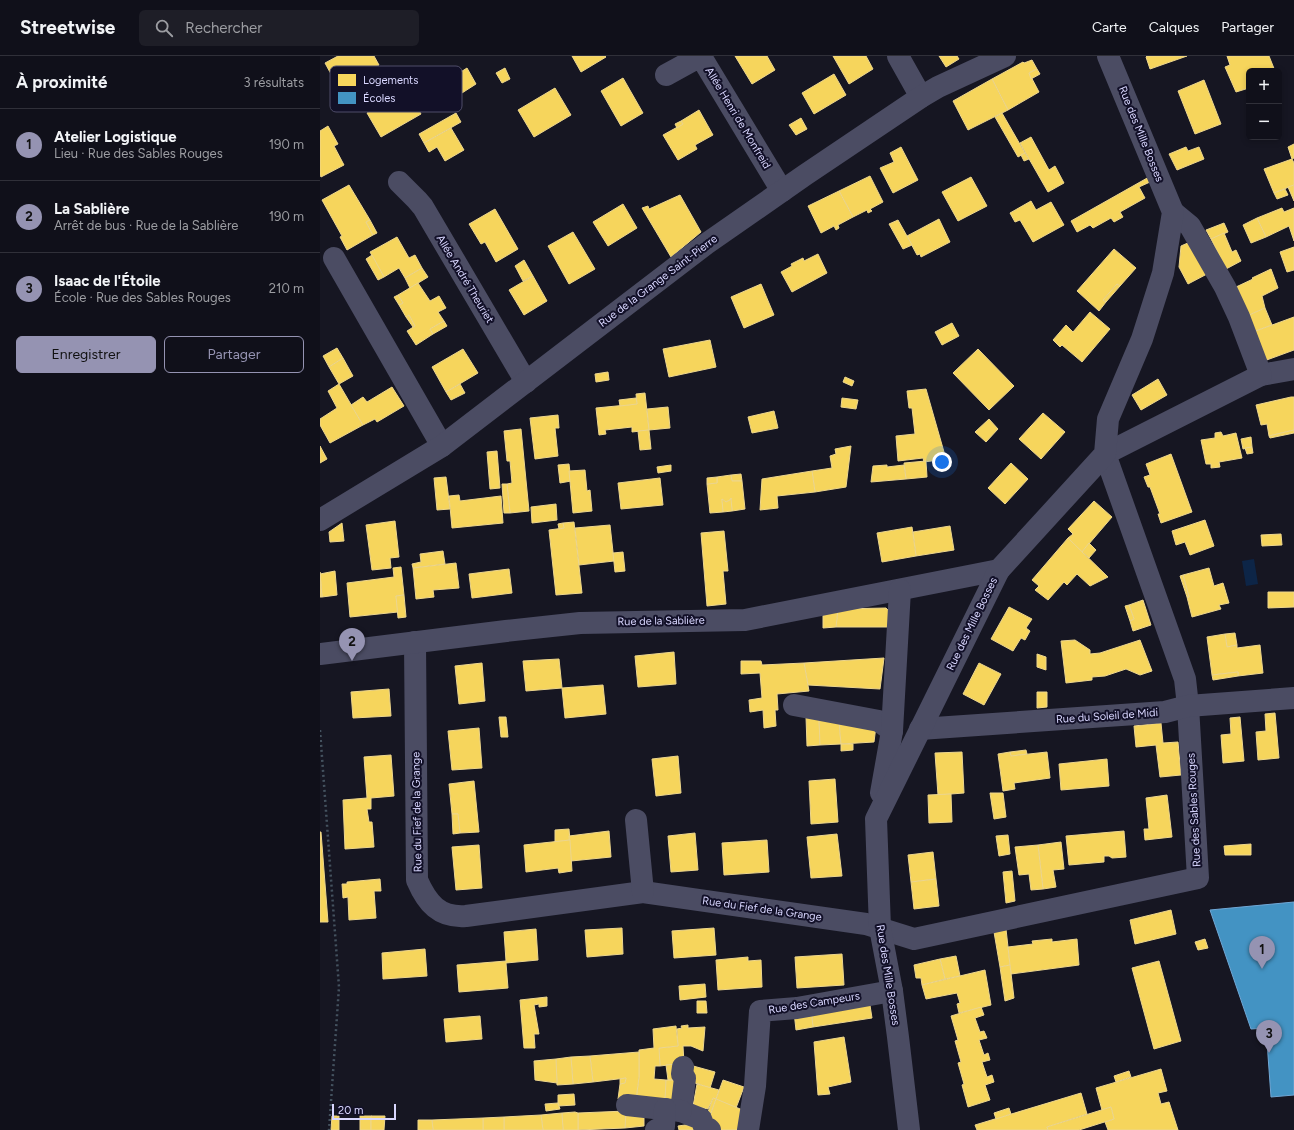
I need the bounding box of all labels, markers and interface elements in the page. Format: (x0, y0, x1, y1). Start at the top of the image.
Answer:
search box (139, 10, 419, 46)
text: Streetwise (20, 16, 115, 39)
icon: search (153, 17, 175, 39)
text: Rechercher (185, 19, 262, 37)
text: Carte (1092, 19, 1127, 36)
text: Calques (1149, 19, 1199, 36)
text: Partager (1221, 19, 1274, 36)
street label: Allée Henri de Monfreid (703, 65, 773, 171)
legend (330, 66, 462, 112)
map controls (1246, 68, 1282, 140)
button: + (1246, 68, 1282, 104)
text: À proximité (16, 72, 107, 92)
text: Logements (363, 74, 418, 87)
text: 3 résultats (244, 75, 304, 90)
street label: Rue des Mille Bosses (1116, 84, 1166, 184)
text: Écoles (363, 92, 395, 105)
button: − (1246, 104, 1282, 140)
text: Atelier Logistique (54, 128, 176, 146)
text: 1 (26, 137, 32, 152)
text: 190 m (269, 137, 304, 152)
text: Lieu · Rue des Sables Rouges (54, 146, 223, 161)
text: La Sablière (54, 200, 130, 218)
text: 2 (25, 209, 33, 224)
text: 190 m (269, 209, 304, 224)
text: Arrêt de bus · Rue de la Sablière (54, 218, 238, 233)
street label: Rue de la Grange Saint-Pierre (596, 232, 720, 330)
street label: Allée André Theuriet (434, 233, 496, 325)
text: Isaac de l'Étoile (54, 272, 161, 290)
text: 3 (25, 281, 33, 296)
text: 210 m (269, 281, 304, 296)
text: École · Rue des Sables Rouges (54, 290, 231, 305)
button: Enregistrer (16, 336, 156, 373)
button: Partager (164, 336, 304, 373)
your location (932, 452, 952, 472)
street label: Rue des Mille Bosses (944, 575, 1000, 673)
street label: Rue de la Sablière (617, 614, 705, 628)
pin: 2 (339, 628, 365, 661)
street label: Rue du Soleil de Midi (1056, 706, 1158, 726)
street label: Rue du Fief de la Grange (409, 752, 425, 872)
street label: Rue des Sables Rouges (1185, 753, 1203, 867)
street label: Rue du Fief de la Grange (701, 894, 823, 924)
street label: Rue des Mille Bosses (874, 924, 902, 1026)
pin: 1 (1249, 936, 1275, 969)
street label: Rue des Campeurs (767, 989, 861, 1017)
pin: 3 (1256, 1020, 1282, 1053)
scale bar (332, 1102, 396, 1121)
text: 20 m (338, 1104, 363, 1117)

